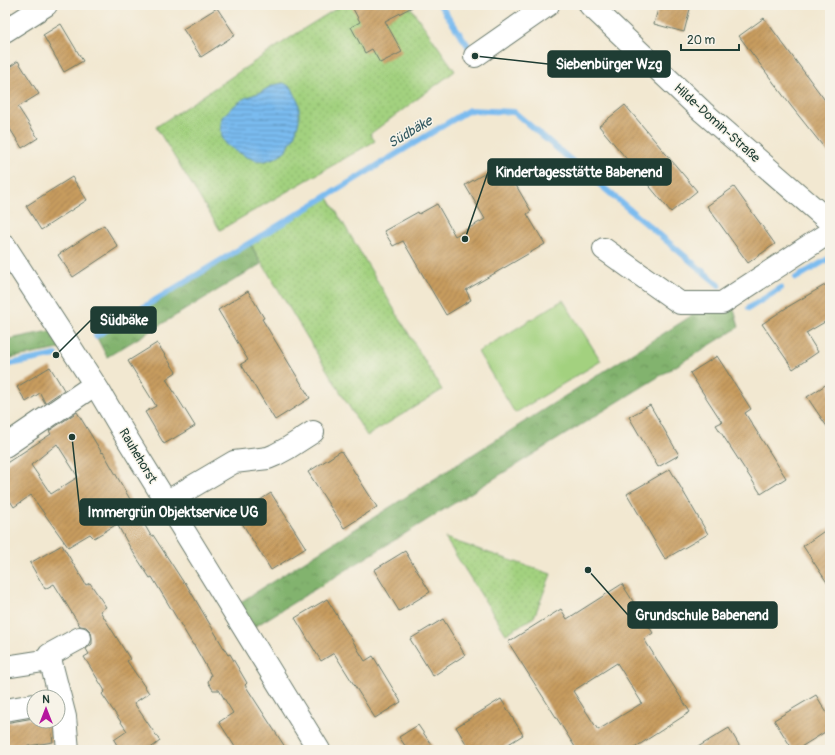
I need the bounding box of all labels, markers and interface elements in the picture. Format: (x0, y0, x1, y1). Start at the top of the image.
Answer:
scale bar (681, 26, 739, 52)
text: 20 m (687, 33, 716, 48)
callout: Siebenbürger Wzg (548, 51, 670, 77)
text: Siebenbürger Wzg (556, 56, 662, 73)
street label: Hilde-Domin-Straße (671, 80, 764, 166)
water label: Südbäke (385, 111, 437, 152)
callout: Kindertagesstätte Babenend (488, 159, 671, 185)
text: Kindertagesstätte Babenend (495, 164, 663, 181)
callout: Südbäke (91, 307, 156, 333)
text: Südbäke (100, 312, 149, 329)
street label: Rauhehorst (115, 426, 161, 487)
callout: Immergrün Objektservice UG (80, 499, 266, 525)
text: Immergrün Objektservice UG (88, 504, 258, 521)
callout: Grundschule Babenend (628, 602, 777, 628)
text: Grundschule Babenend (635, 607, 769, 624)
north arrow (26, 689, 66, 729)
text: N (42, 693, 50, 706)

